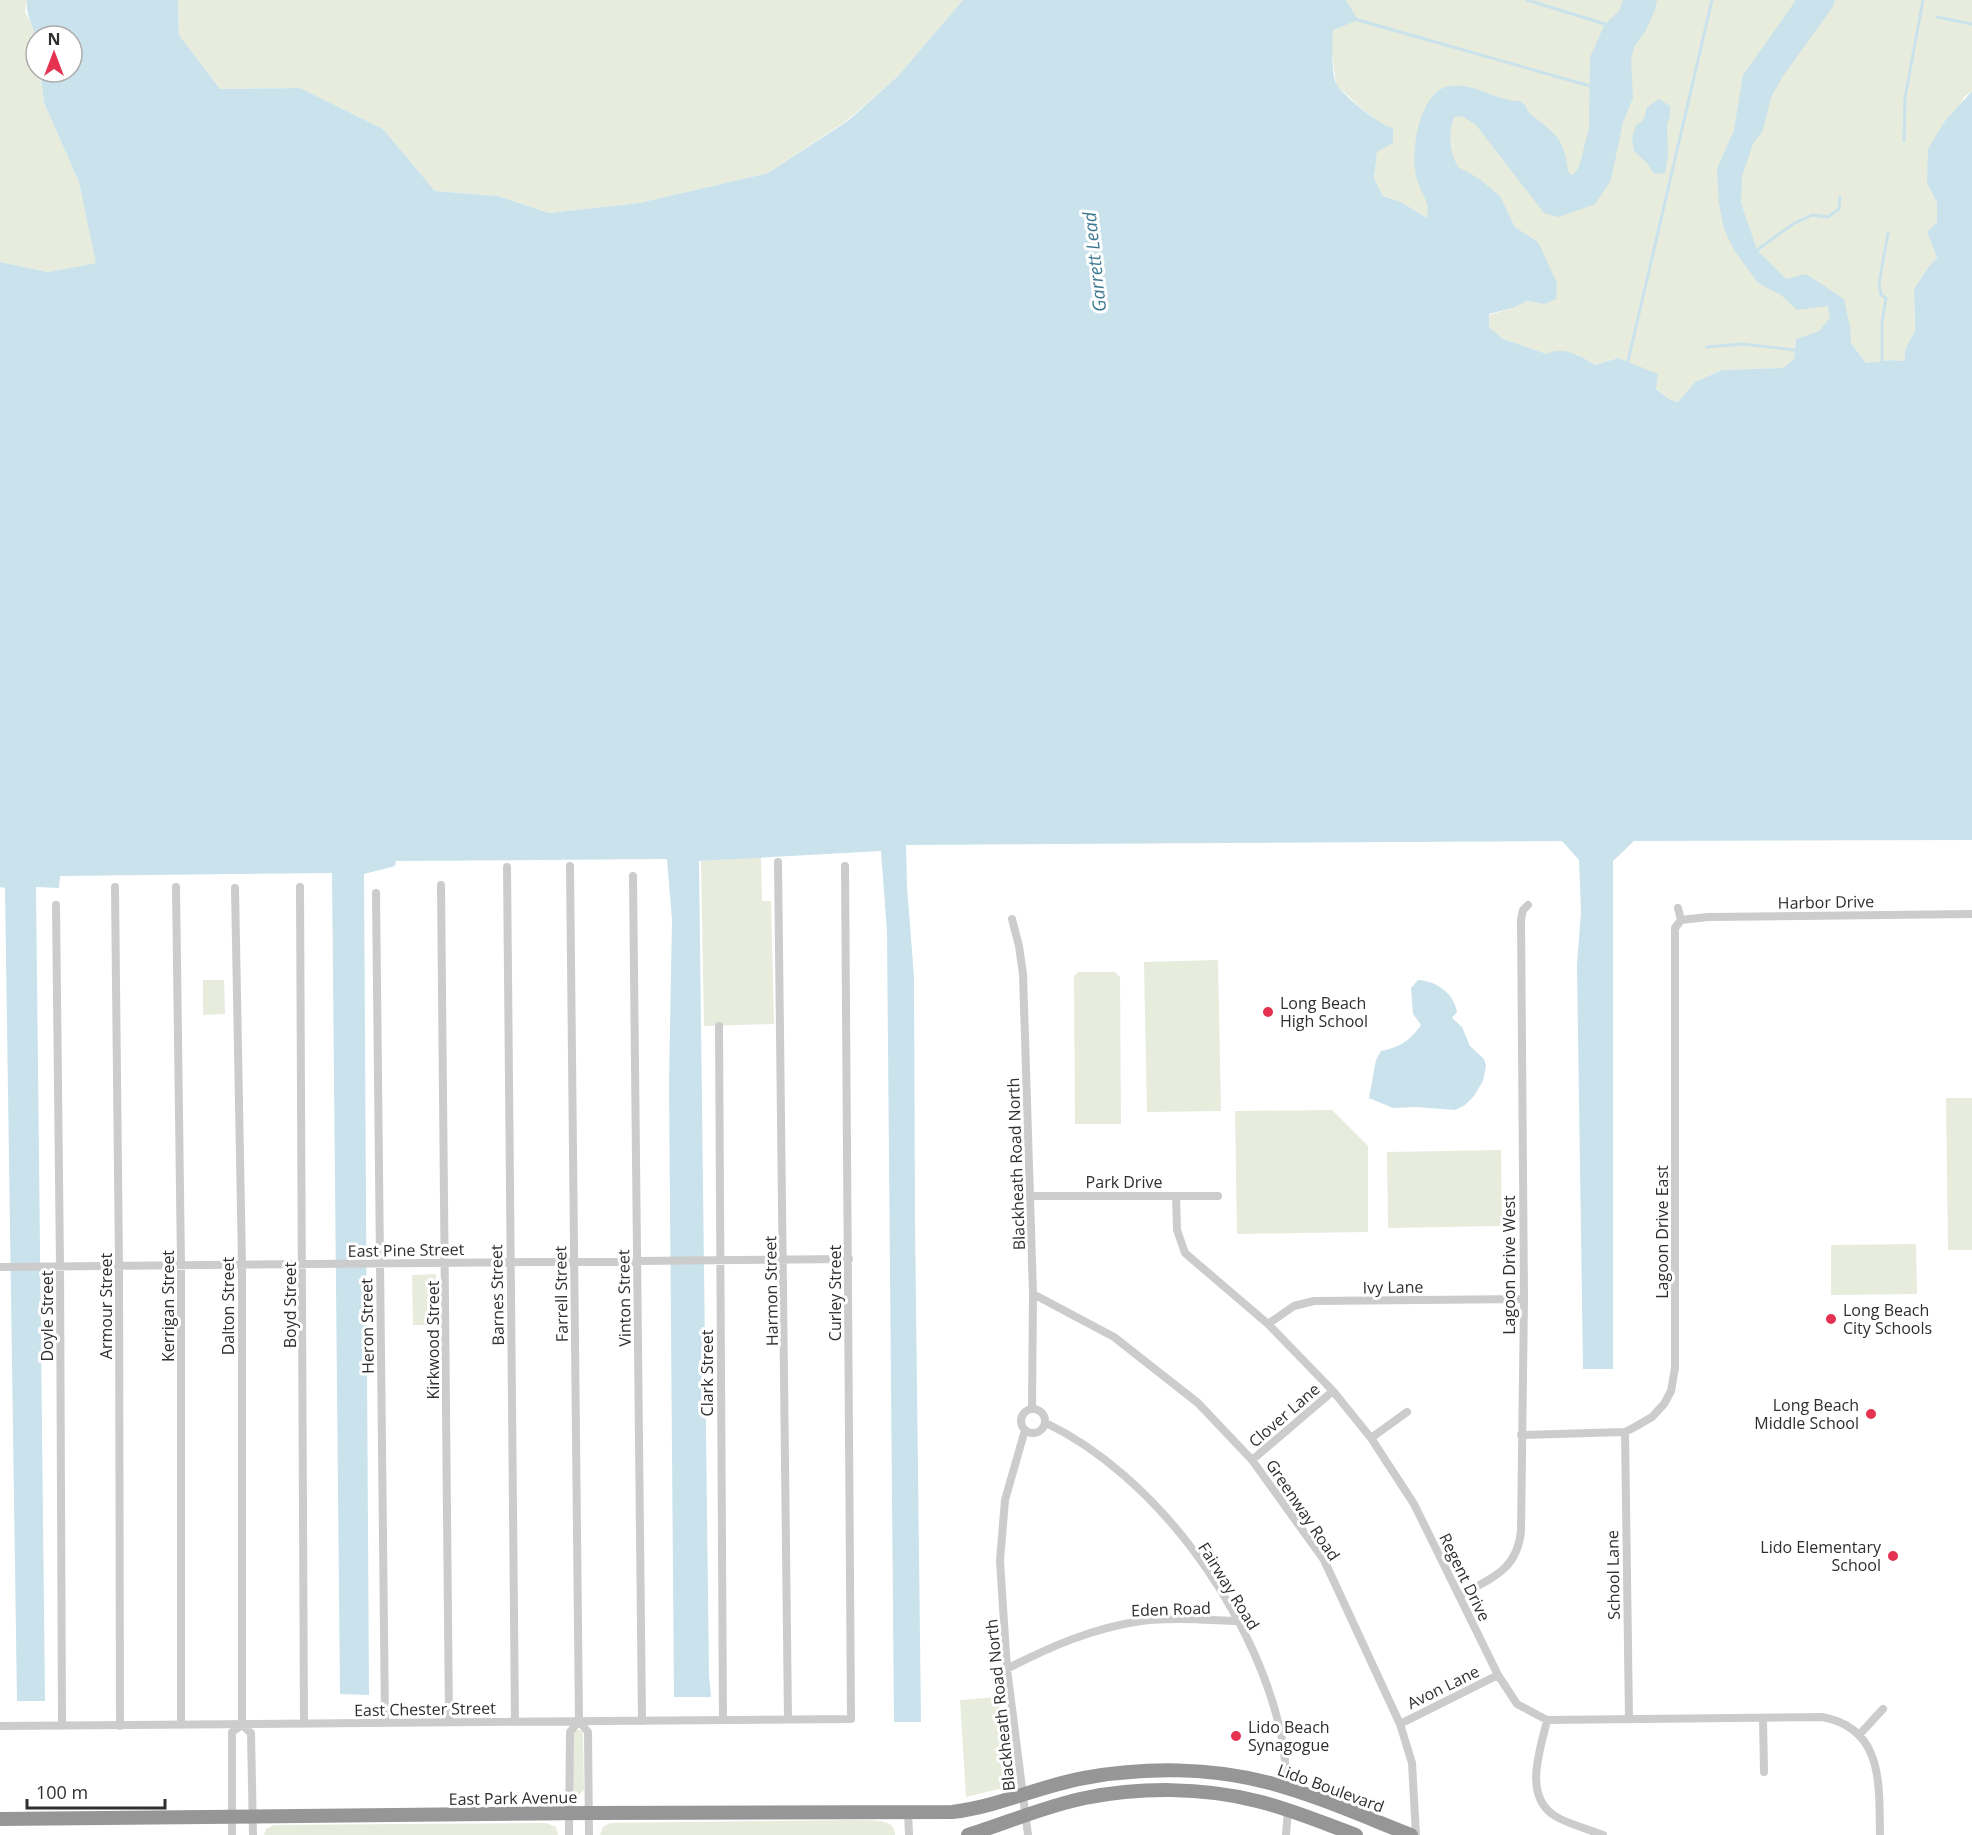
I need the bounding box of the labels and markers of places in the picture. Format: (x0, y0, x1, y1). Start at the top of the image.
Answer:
place label: Long Beach High School (1280, 992, 1368, 1032)
marker: Long Beach High School (1261, 1005, 1275, 1019)
place label: Long Beach City Schools (1843, 1299, 1932, 1339)
marker: Long Beach City Schools (1824, 1312, 1838, 1326)
place label: Long Beach Middle School (1754, 1394, 1859, 1434)
marker: Long Beach Middle School (1864, 1407, 1878, 1421)
place label: Lido Elementary School (1760, 1536, 1882, 1576)
marker: Lido Elementary School (1886, 1549, 1900, 1563)
place label: Lido Beach Synagogue (1248, 1716, 1330, 1756)
marker: Lido Beach Synagogue (1229, 1729, 1243, 1743)

